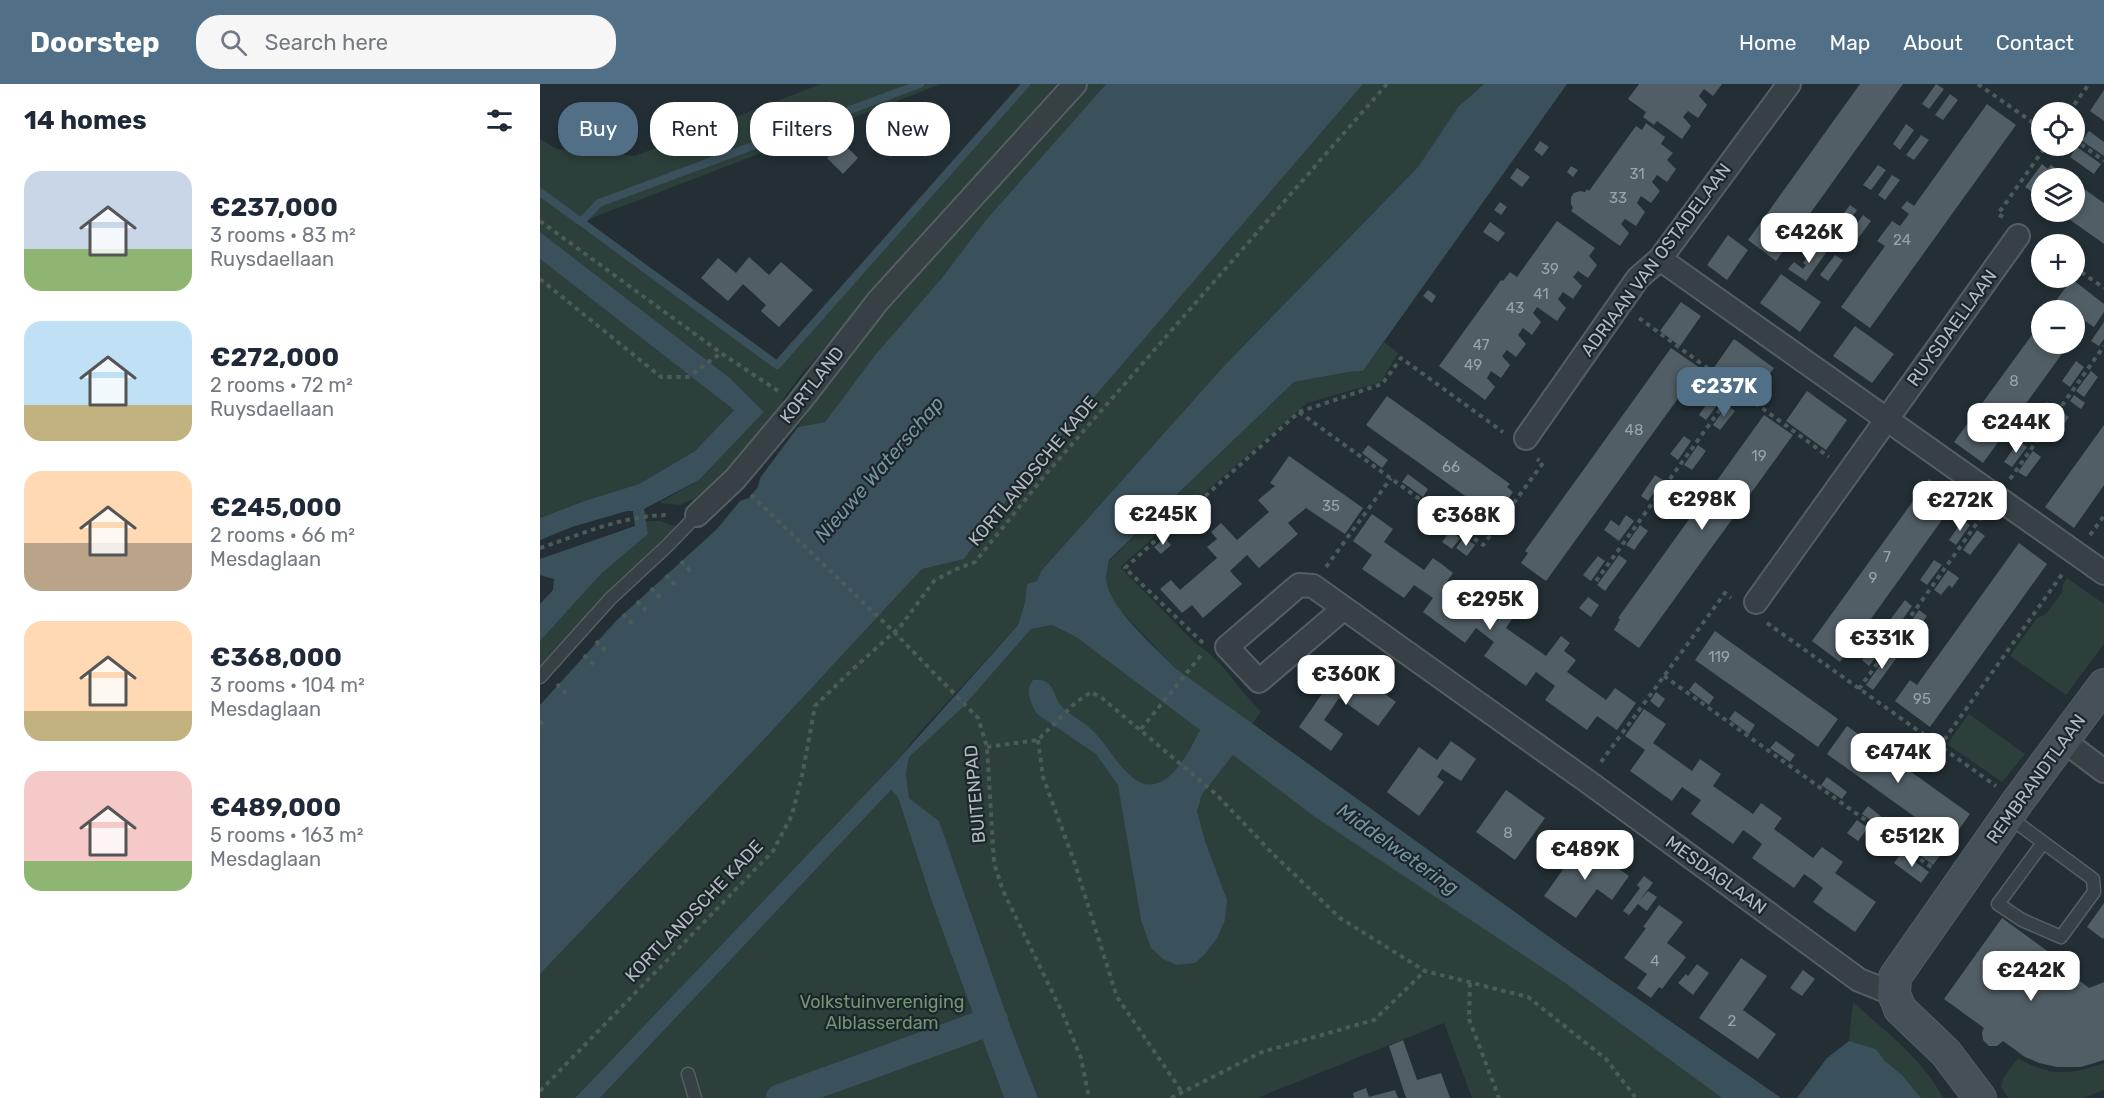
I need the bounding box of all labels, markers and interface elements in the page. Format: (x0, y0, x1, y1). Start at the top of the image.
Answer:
search box (196, 15, 616, 69)
text: Doorstep (30, 26, 160, 59)
icon: search (217, 26, 250, 59)
text: Search here (265, 29, 388, 56)
text: Home (1739, 30, 1796, 55)
text: Map (1829, 30, 1870, 55)
text: About (1903, 30, 1963, 55)
text: Contact (1996, 30, 2074, 55)
chip: Buy (558, 102, 638, 156)
chip: Rent (650, 102, 738, 156)
chip: Filters (750, 102, 854, 156)
chip: New (866, 102, 950, 156)
map controls (2031, 102, 2085, 354)
button: locate (2031, 102, 2085, 156)
icon: filters (483, 104, 516, 137)
text: 14 homes (24, 105, 147, 136)
street label: ADRIAAN VAN OSTADELAAN (1576, 159, 1736, 361)
house number: 31 (1629, 165, 1645, 183)
button: layers (2031, 168, 2085, 222)
house number: 33 (1609, 189, 1627, 207)
text: €237,000 (210, 192, 338, 223)
icon: home (72, 195, 144, 267)
pin: €426K (1767, 213, 1851, 264)
text: €426K (1775, 220, 1843, 244)
text: 3 rooms · 83 m² (210, 223, 356, 247)
house number: 24 (1893, 231, 1911, 249)
button: + (2031, 234, 2085, 288)
text: Ruysdaellaan (210, 247, 334, 271)
house number: 39 (1541, 260, 1559, 278)
street label: RUYSDAELLAAN (1902, 265, 2002, 391)
house number: 41 (1533, 285, 1549, 303)
house number: 43 (1506, 299, 1524, 317)
button: − (2031, 300, 2085, 354)
house number: 47 (1473, 336, 1490, 354)
text: €272,000 (210, 342, 339, 373)
street label: KORTLAND (775, 342, 849, 428)
icon: home (72, 345, 144, 417)
house number: 49 (1464, 356, 1482, 374)
pin: €237K (1682, 367, 1766, 418)
house number: 8 (2009, 372, 2019, 390)
text: 2 rooms · 72 m² (210, 373, 353, 397)
text: €237K (1691, 374, 1757, 398)
water label: Nieuwe Waterschap (809, 391, 949, 547)
street label: KORTLANDSCHE KADE (964, 392, 1102, 550)
text: Ruysdaellaan (210, 397, 334, 421)
pin: €244K (1974, 403, 2058, 454)
text: €244K (1981, 410, 2051, 434)
house number: 48 (1625, 421, 1643, 439)
house number: 19 (1751, 447, 1767, 465)
house number: 66 (1442, 458, 1460, 476)
pin: €298K (1660, 480, 1744, 531)
pin: €272K (1918, 481, 2002, 532)
text: €298K (1668, 487, 1736, 511)
text: €272K (1927, 488, 1993, 512)
text: €245,000 (210, 492, 342, 523)
icon: home (72, 495, 144, 567)
pin: €245K (1121, 495, 1205, 546)
pin: €368K (1424, 496, 1508, 547)
house number: 35 (1322, 497, 1340, 515)
text: €245K (1129, 502, 1197, 526)
text: €368K (1432, 503, 1500, 527)
text: 2 rooms · 66 m² (210, 523, 355, 547)
text: Mesdaglaan (210, 547, 321, 571)
house number: 7 (1883, 548, 1891, 566)
house number: 9 (1869, 569, 1878, 587)
pin: €295K (1448, 580, 1532, 631)
text: €295K (1456, 587, 1524, 611)
pin: €331K (1840, 619, 1924, 670)
text: €331K (1850, 626, 1915, 650)
text: €368,000 (210, 642, 342, 673)
icon: home (72, 645, 144, 717)
house number: 119 (1708, 648, 1730, 666)
pin: €360K (1304, 655, 1388, 706)
text: €360K (1312, 662, 1380, 686)
text: 3 rooms · 104 m² (210, 673, 365, 697)
house number: 95 (1913, 690, 1931, 708)
text: Mesdaglaan (210, 697, 321, 721)
street label: REMBRANDTLAAN (1982, 710, 2090, 848)
pin: €474K (1856, 733, 1940, 784)
text: €474K (1865, 740, 1931, 764)
street label: BUITENPAD (960, 744, 990, 844)
text: €489,000 (210, 792, 341, 823)
icon: home (72, 795, 144, 867)
water label: Middelwetering (1333, 798, 1463, 900)
pin: €512K (1870, 817, 1954, 868)
text: 5 rooms · 163 m² (210, 823, 364, 847)
house number: 8 (1503, 824, 1513, 842)
text: €512K (1880, 824, 1944, 848)
pin: €489K (1543, 830, 1627, 881)
street label: MESDAGLAAN (1661, 831, 1771, 919)
street label: KORTLANDSCHE KADE (620, 835, 768, 987)
text: €489K (1551, 837, 1619, 861)
text: Mesdaglaan (210, 847, 321, 871)
pin: €242K (1989, 951, 2073, 1002)
house number: 4 (1650, 952, 1660, 970)
text: €242K (1997, 958, 2065, 982)
park label: Volkstuinvereniging Alblasserdam (799, 991, 965, 1034)
house number: 2 (1728, 1012, 1737, 1030)

